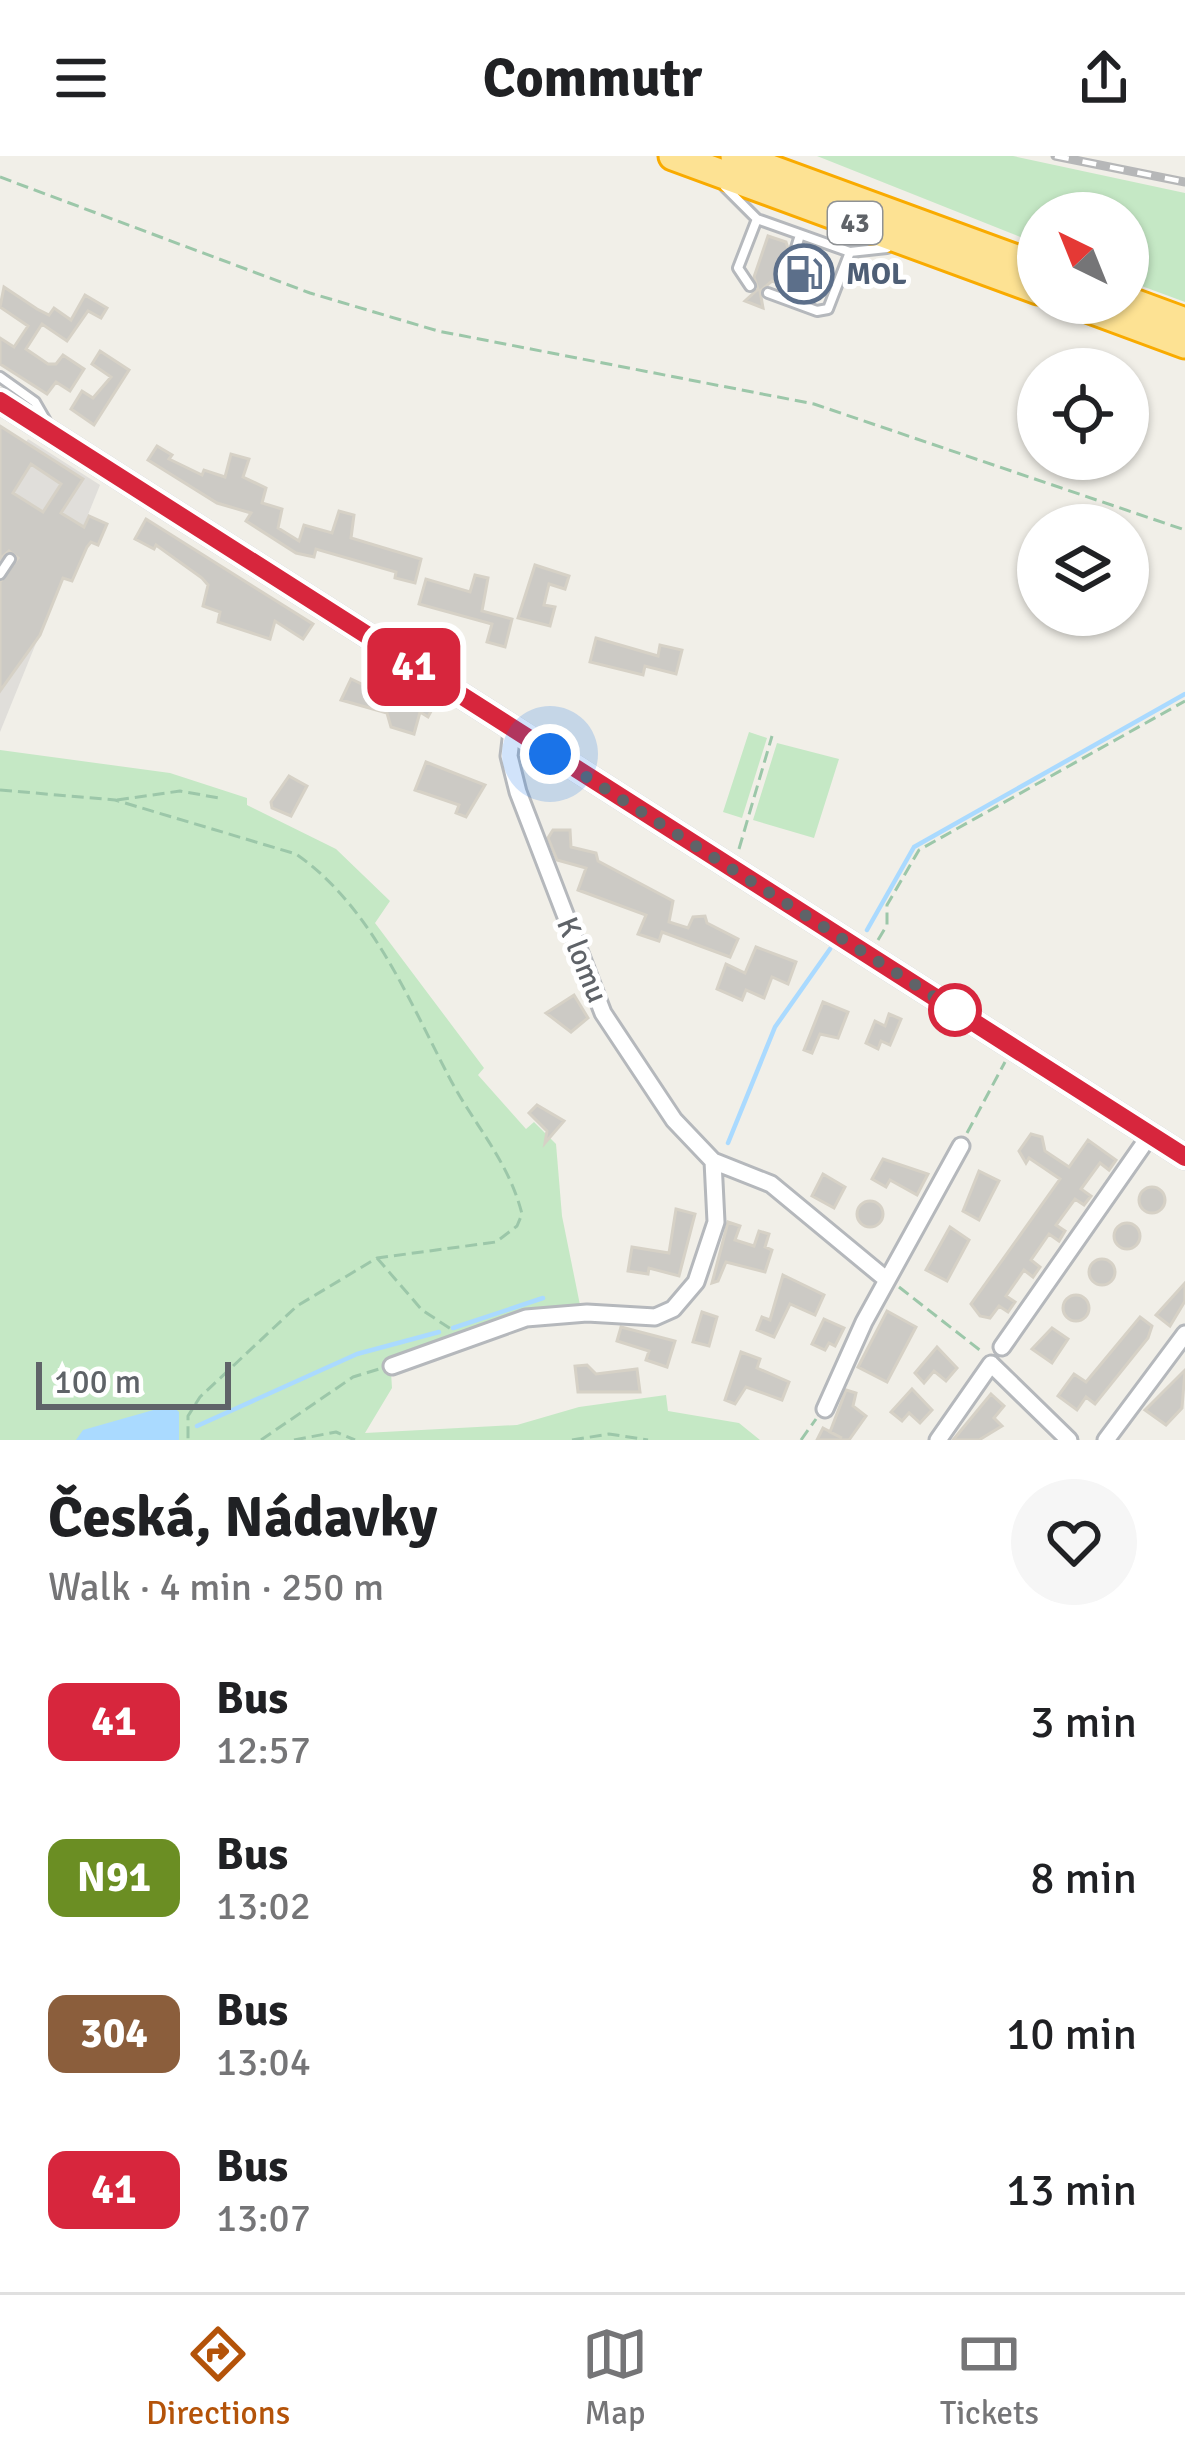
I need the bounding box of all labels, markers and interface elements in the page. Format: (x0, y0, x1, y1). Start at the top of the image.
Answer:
icon: menu (48, 45, 114, 111)
text: Commutr (483, 45, 702, 112)
icon: share (1071, 45, 1137, 111)
north arrow (1017, 192, 1149, 324)
map controls (1017, 192, 1149, 636)
road number: 43 (828, 202, 882, 244)
fuel station icon: MOL (773, 243, 835, 305)
place label: MOL (846, 256, 907, 293)
button: locate (1017, 348, 1149, 480)
button: layers (1017, 504, 1149, 636)
line badge: 41 (360, 628, 468, 706)
text: 41 (391, 641, 437, 692)
your location (520, 724, 580, 784)
street label: K lomu (548, 912, 616, 1008)
unlabelled marker (930, 985, 980, 1035)
scale bar (36, 1356, 231, 1409)
text: 100 m (54, 1362, 141, 1403)
button: heart (1011, 1479, 1137, 1605)
text: Česká, Nádavky (48, 1482, 438, 1553)
text: Walk · 4 min · 250 m (48, 1563, 384, 1611)
text: Bus (216, 1671, 288, 1726)
text: 3 min (1030, 1695, 1137, 1750)
text: 41 (91, 1696, 137, 1747)
text: 12:57 (216, 1726, 311, 1774)
text: Bus (216, 1827, 288, 1882)
text: 8 min (1030, 1851, 1137, 1906)
text: N91 (77, 1852, 151, 1903)
text: 13:02 (216, 1882, 311, 1930)
text: Bus (216, 1983, 288, 2038)
text: 10 min (1006, 2007, 1137, 2062)
text: 304 (80, 2008, 148, 2059)
text: 13:04 (216, 2038, 311, 2086)
text: Bus (216, 2139, 288, 2194)
text: 13 min (1006, 2163, 1137, 2218)
text: 41 (91, 2164, 137, 2215)
text: 13:07 (216, 2194, 311, 2242)
tab: Directions (146, 2321, 290, 2434)
tab: Map (582, 2321, 648, 2434)
tab: Tickets (940, 2321, 1039, 2434)

